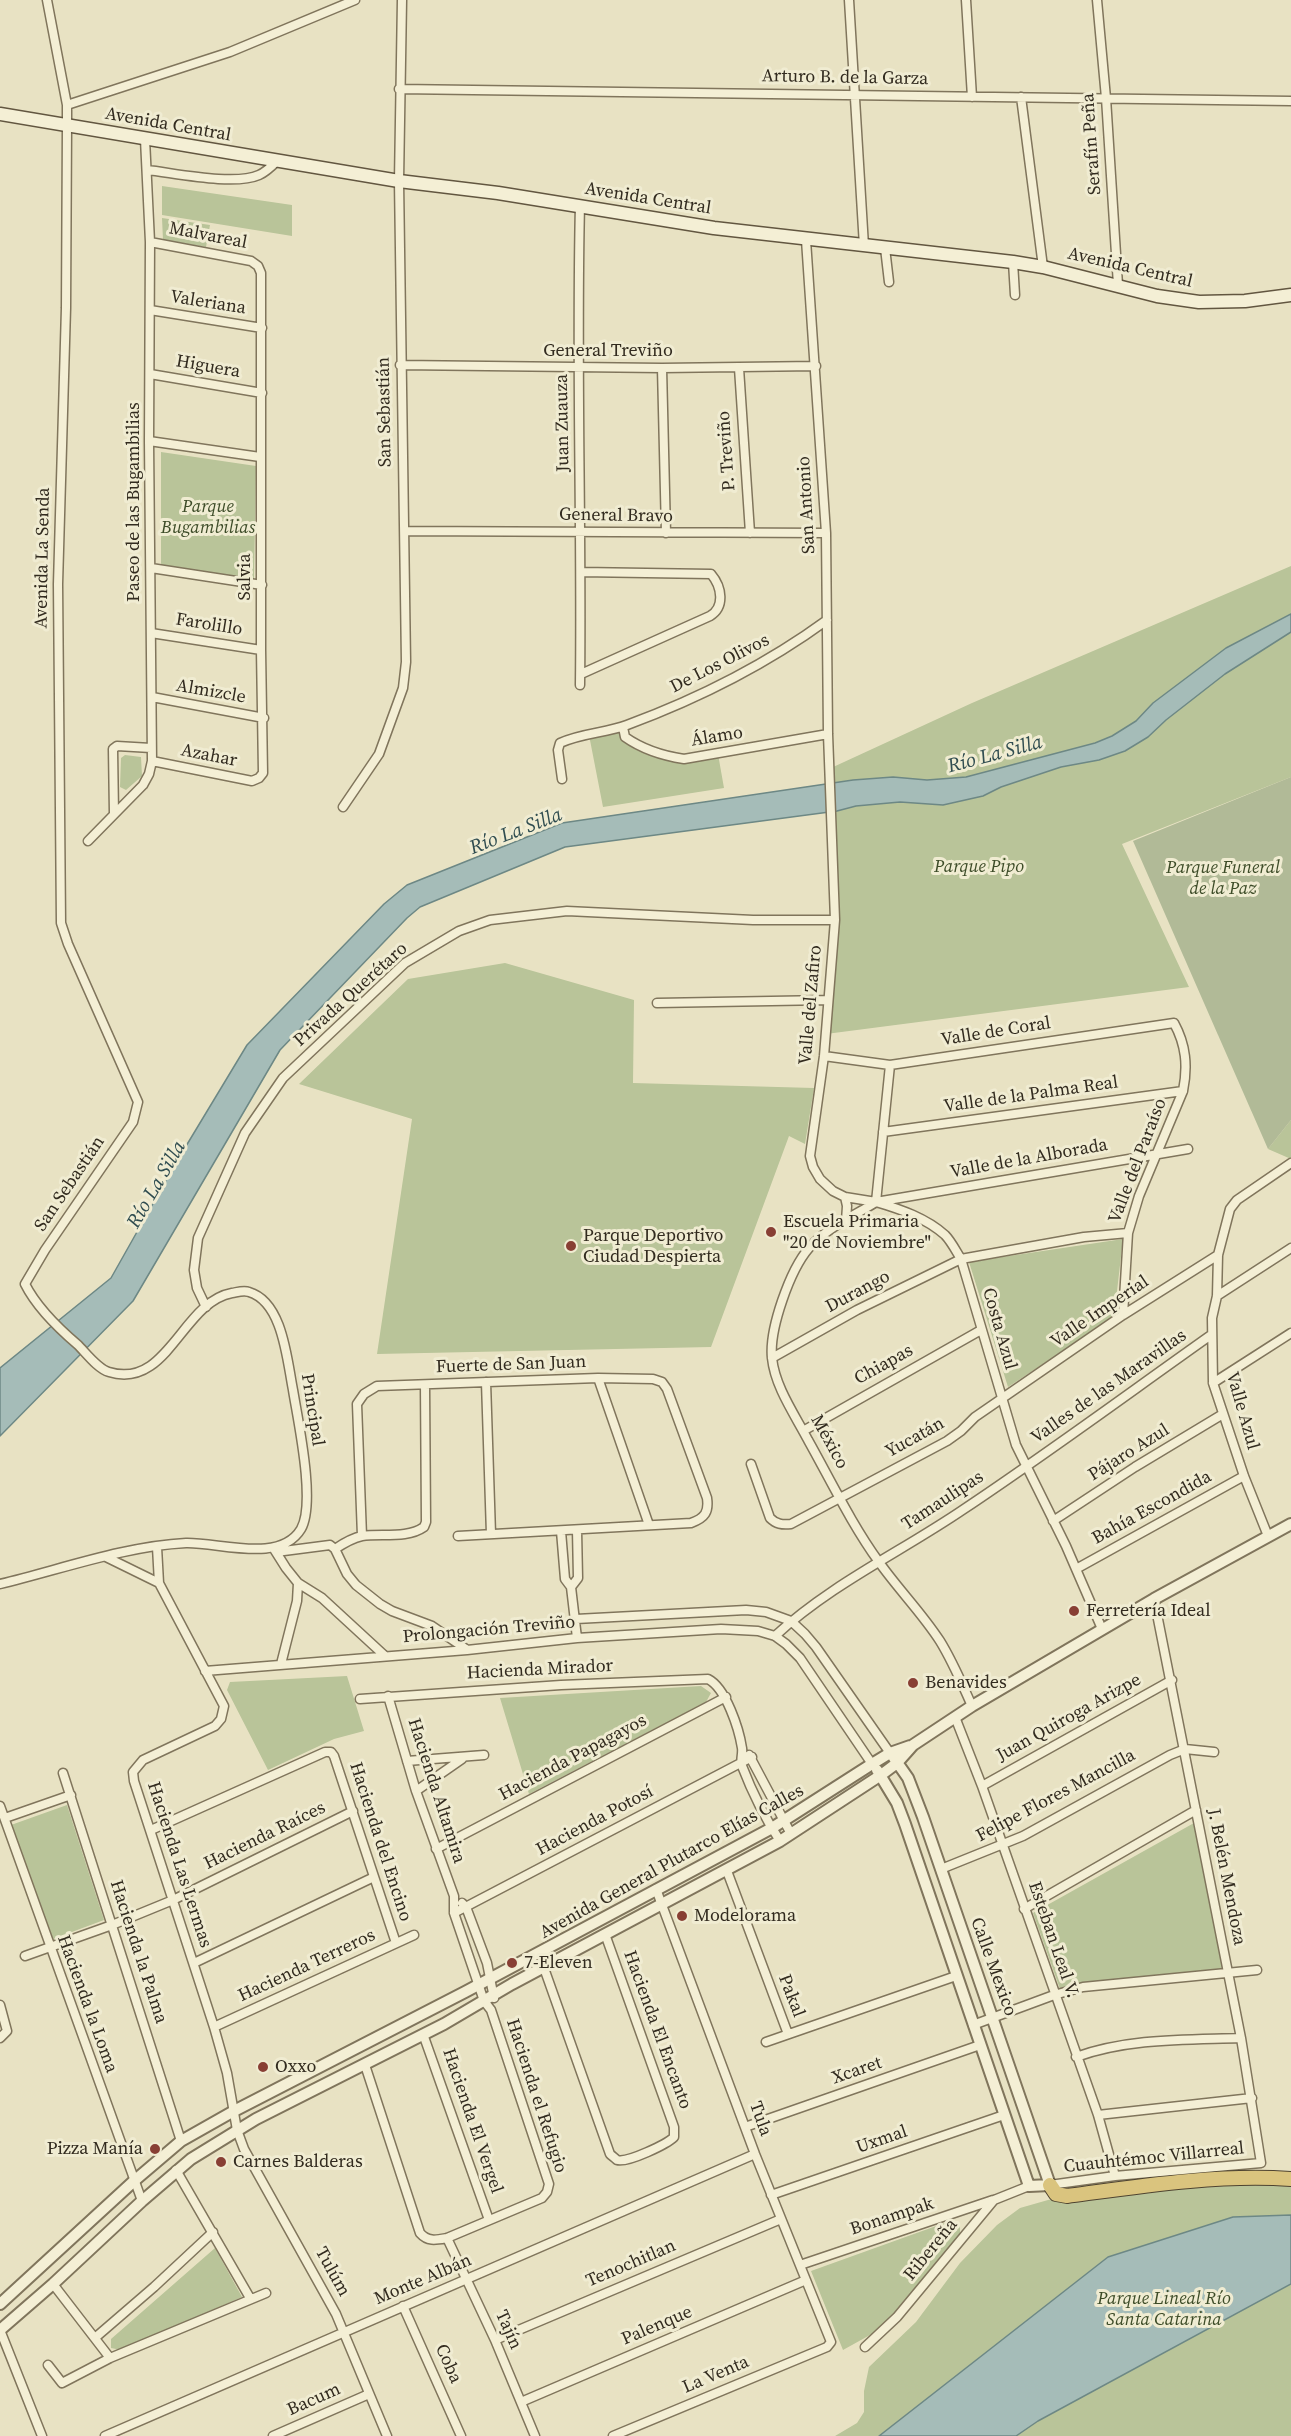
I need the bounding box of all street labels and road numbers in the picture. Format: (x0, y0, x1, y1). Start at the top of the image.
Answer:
street label: Arturo B. de la Garza (762, 66, 928, 90)
street label: Serafín Peña (1078, 92, 1106, 196)
street label: Avenida Central (103, 103, 233, 147)
street label: Avenida Central (583, 178, 713, 220)
street label: Malvareal (167, 218, 249, 254)
street label: Avenida Central (1065, 243, 1195, 293)
street label: Valeriana (169, 286, 247, 320)
street label: General Treviño (543, 340, 673, 362)
street label: Higuera (174, 351, 242, 383)
street label: San Sebastián (373, 357, 397, 467)
street label: Juan Zuauza (551, 374, 575, 472)
street label: Paseo de las Bugambilias (123, 402, 145, 602)
street label: P. Treviño (713, 410, 741, 492)
street label: San Antonio (794, 455, 820, 555)
street label: Avenida La Senda (31, 487, 55, 629)
street label: General Bravo (559, 504, 673, 528)
street label: Salvia (234, 553, 256, 601)
street label: Farolillo (174, 609, 244, 641)
street label: De Los Olivos (667, 630, 773, 698)
street label: Almizcle (175, 675, 247, 709)
street label: Álamo (689, 722, 745, 752)
street label: Azahar (179, 740, 239, 772)
street label: Privada Querétaro (290, 938, 412, 1052)
street label: Valle del Zafiro (795, 944, 827, 1066)
street label: Valle de Coral (940, 1013, 1052, 1051)
street label: Valle de la Palma Real (942, 1072, 1120, 1118)
street label: Valle del Paraíso (1104, 1095, 1172, 1227)
street label: San Sebastián (30, 1132, 110, 1236)
street label: Valle de la Alborada (949, 1135, 1109, 1183)
street label: Durango (822, 1266, 894, 1318)
street label: Valle Imperial (1047, 1271, 1153, 1353)
street label: Costa Azul (977, 1286, 1021, 1372)
street label: Valles de las Maravillas (1027, 1325, 1191, 1449)
street label: Chiapas (851, 1340, 917, 1390)
street label: Fuerte de San Juan (435, 1352, 587, 1378)
street label: Valle Azul (1221, 1370, 1263, 1452)
street label: Principal (296, 1372, 328, 1448)
street label: México (805, 1411, 853, 1473)
street label: Yucatán (882, 1413, 948, 1463)
street label: Pájaro Azul (1085, 1420, 1173, 1486)
street label: Bahía Escondida (1089, 1466, 1215, 1550)
street label: Tamaulipas (898, 1467, 988, 1535)
street label: Prolongación Treviño (402, 1612, 576, 1648)
street label: Hacienda Mirador (466, 1655, 614, 1685)
street label: Juan Quiroga Arizpe (993, 1669, 1145, 1767)
street label: Hacienda Papagayos (496, 1710, 650, 1806)
street label: Hacienda Altamira (402, 1716, 470, 1866)
street label: Felipe Flores Mancilla (973, 1745, 1139, 1847)
street label: Hacienda del Encino (344, 1760, 416, 1924)
street label: Hacienda Las Lermas (142, 1779, 216, 1951)
street label: Avenida General Plutarco Elías Calles (536, 1780, 808, 1944)
street label: Hacienda Potosí (533, 1781, 657, 1861)
street label: Hacienda Raíces (201, 1797, 329, 1875)
street label: J. Belén Mendoza (1202, 1807, 1250, 1947)
street label: Hacienda la Palma (105, 1877, 171, 2027)
street label: Esteban Leal V. (1023, 1879, 1083, 2001)
street label: Calle Mexico (965, 1915, 1021, 2019)
street label: Hacienda Terreros (235, 1925, 379, 2007)
street label: Hacienda la Loma (52, 1932, 122, 2076)
street label: Hacienda El Encanto (618, 1948, 696, 2112)
street label: Pakal (773, 1972, 809, 2020)
street label: Hacienda el Refugio (501, 2016, 571, 2176)
street label: Hacienda El Vergel (437, 2046, 507, 2196)
street label: Xcaret (829, 2052, 885, 2090)
street label: Tula (744, 2099, 776, 2139)
street label: Uxmal (854, 2121, 910, 2159)
street label: Cuauhtémoc Villarreal (1063, 2138, 1245, 2178)
street label: Bonampak (847, 2193, 937, 2241)
street label: Ribereña (900, 2215, 962, 2285)
street label: Tenochitlan (583, 2235, 679, 2293)
street label: Tulúm (310, 2244, 354, 2300)
street label: Monte Albán (371, 2250, 475, 2310)
street label: Palenque (618, 2301, 696, 2351)
street label: Tajín (490, 2307, 526, 2353)
street label: Coba (430, 2341, 466, 2387)
street label: La Venta (680, 2351, 752, 2399)
street label: Bacum (284, 2379, 344, 2421)

